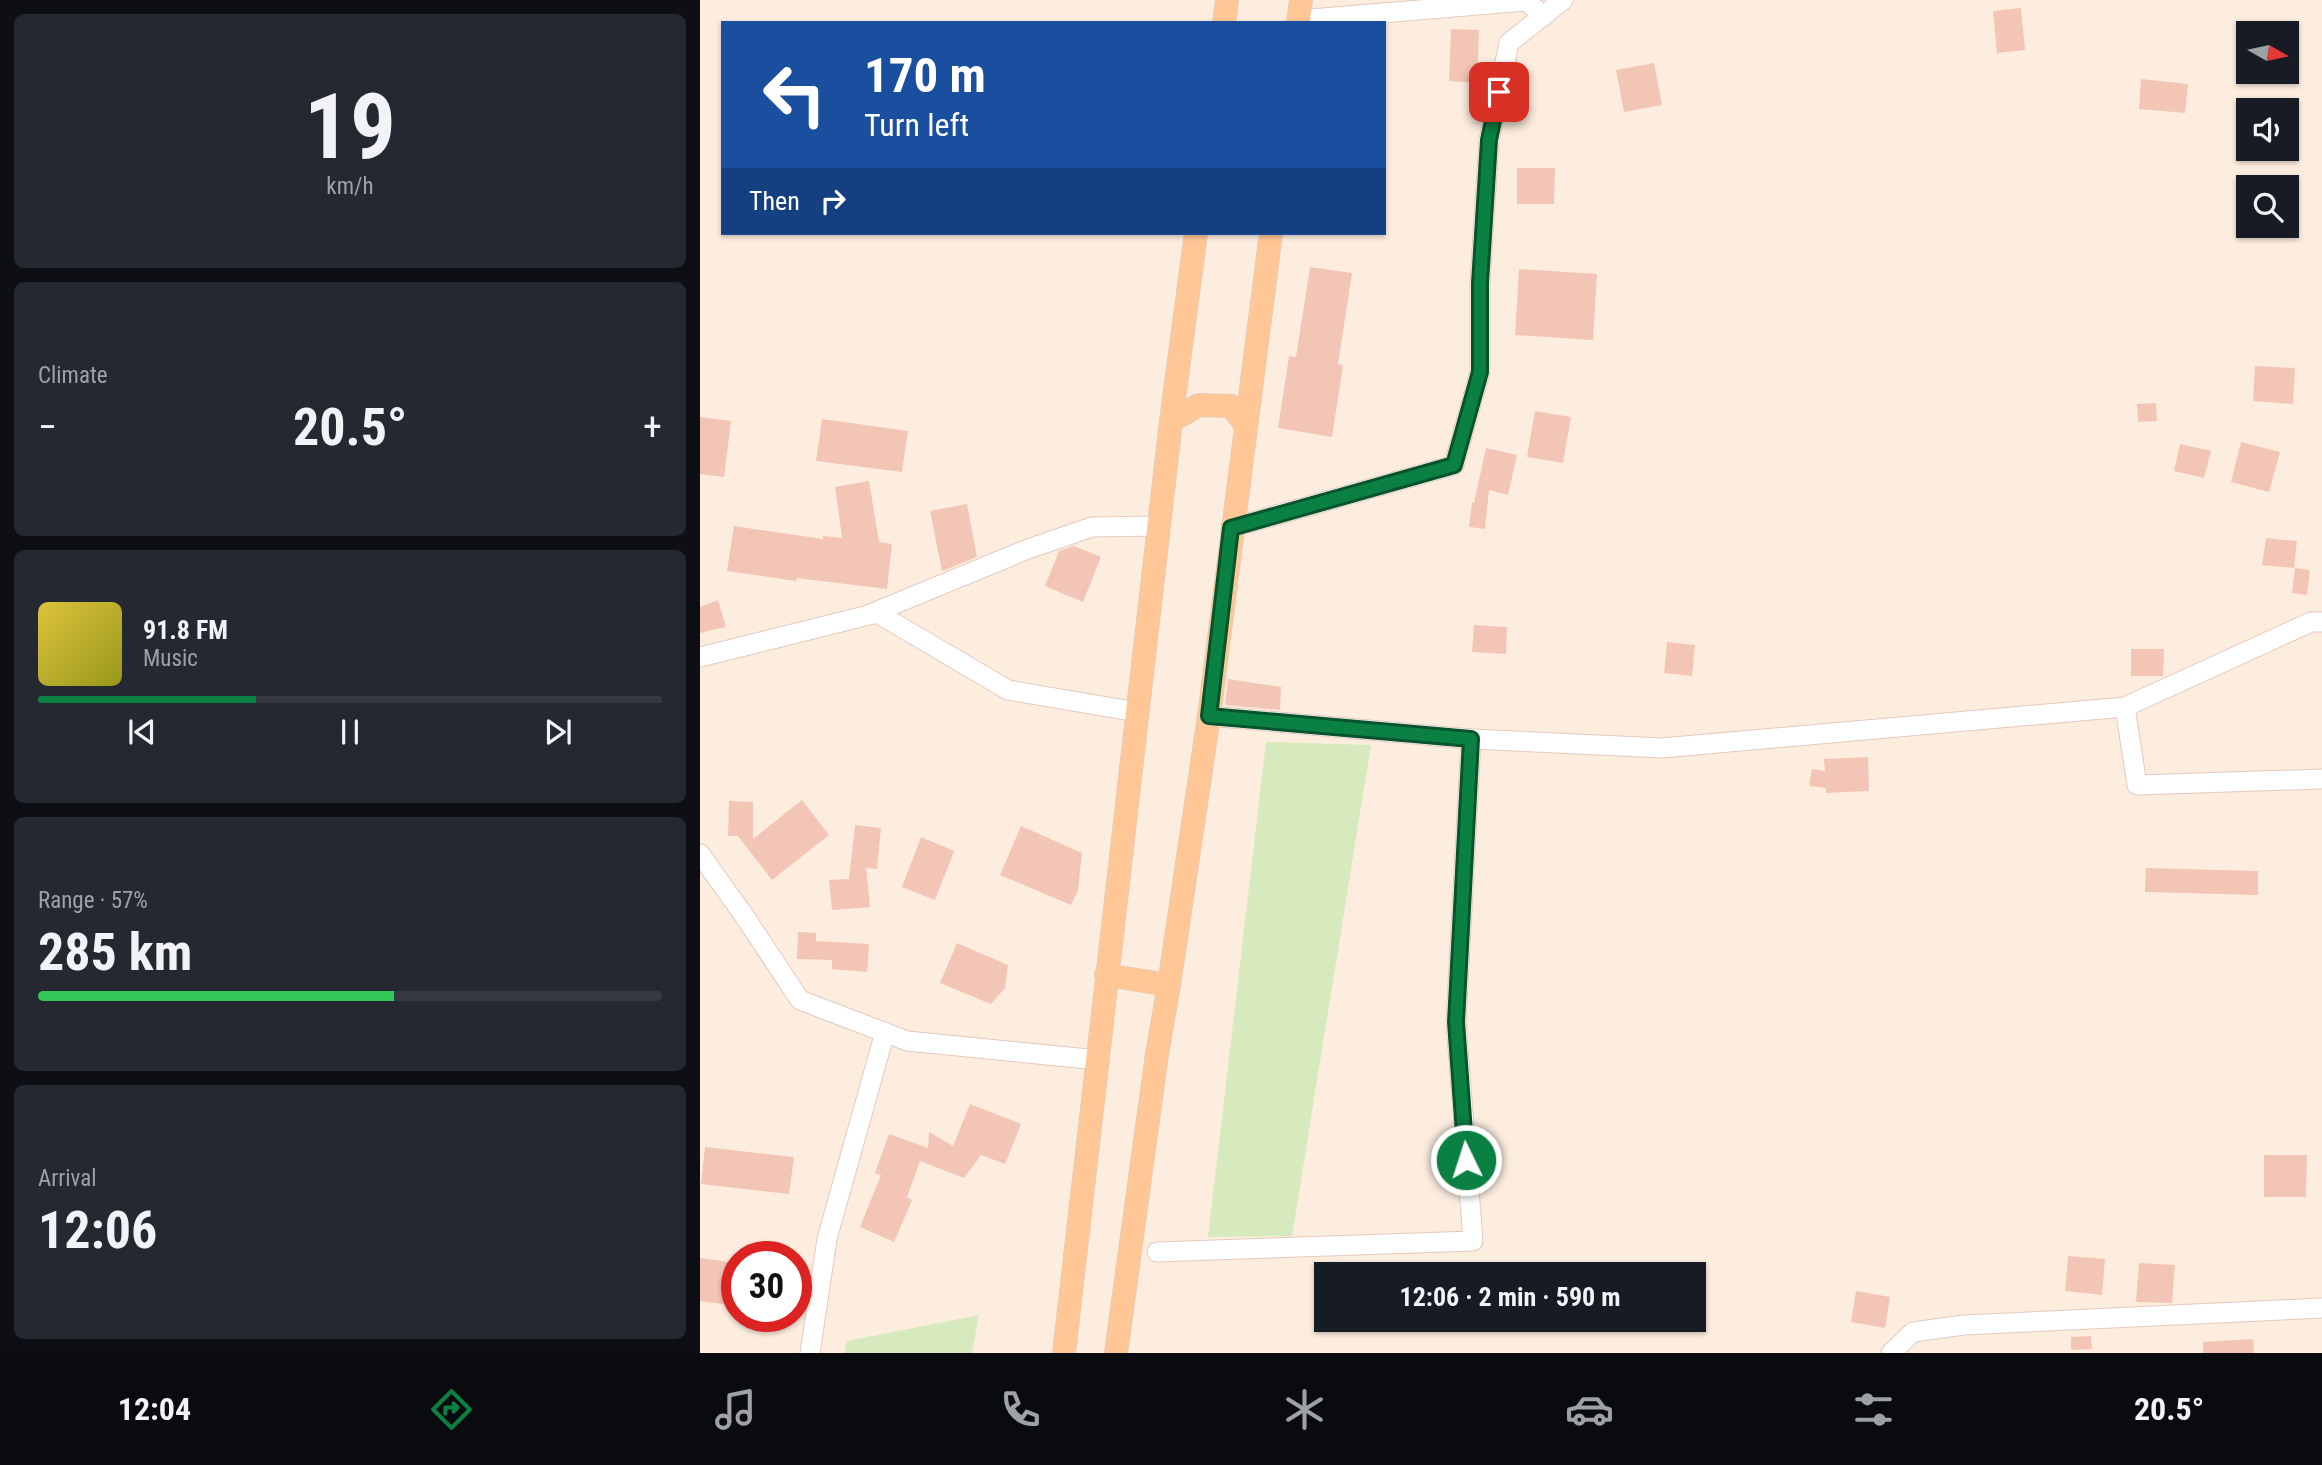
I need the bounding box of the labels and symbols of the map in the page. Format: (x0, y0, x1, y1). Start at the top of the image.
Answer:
north arrow (2236, 21, 2300, 84)
pin (1469, 62, 1529, 122)
position arrow (1429, 1123, 1503, 1197)
speed limit sign: 30 (721, 1241, 812, 1332)

